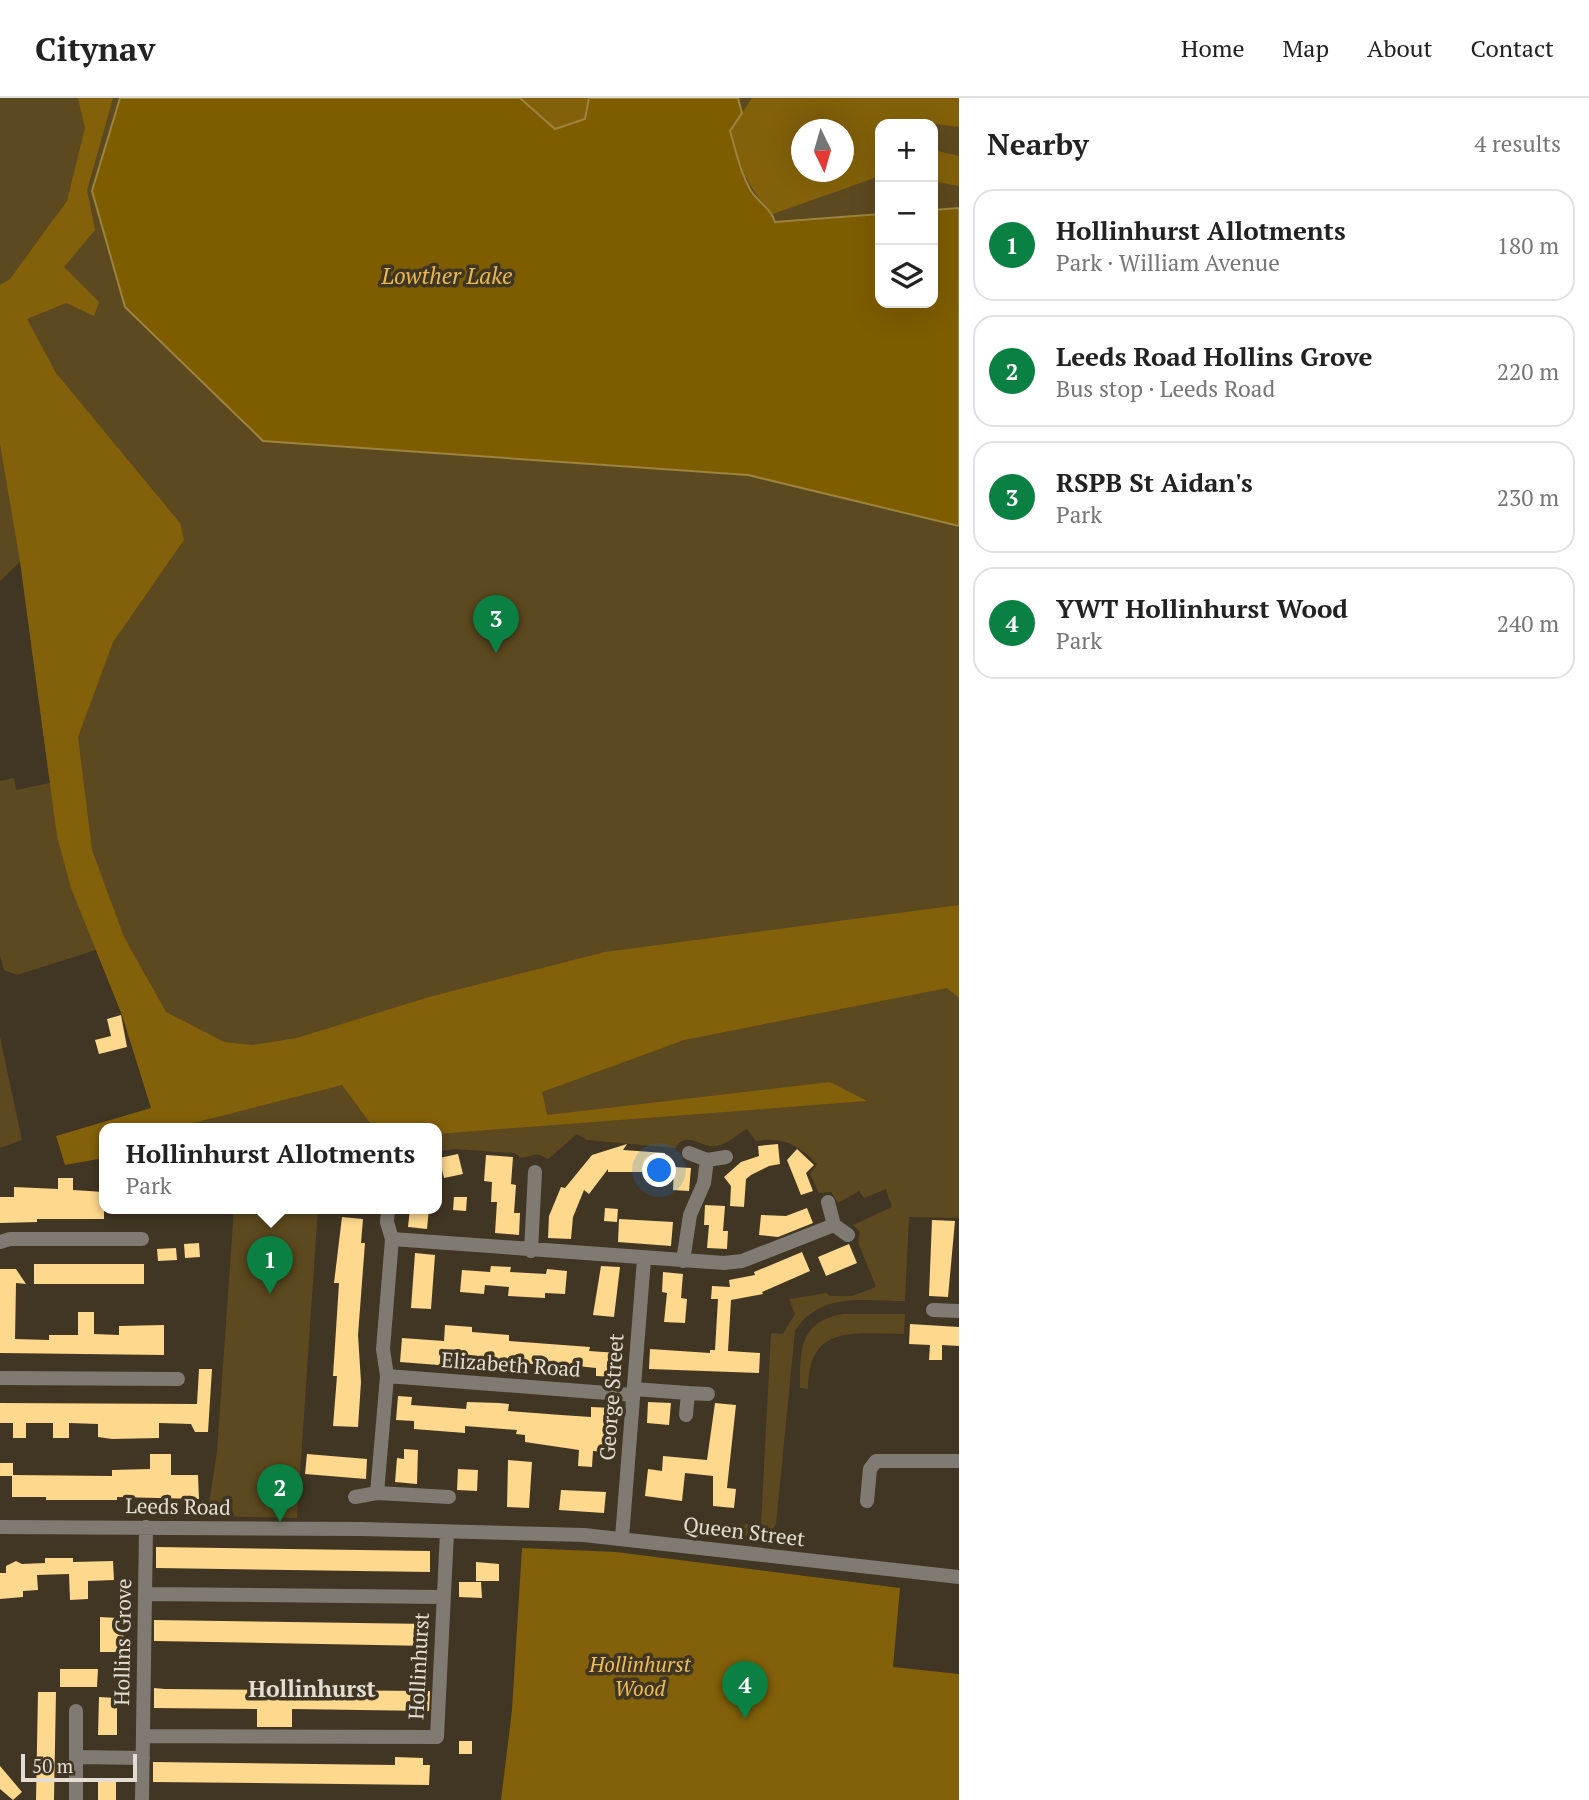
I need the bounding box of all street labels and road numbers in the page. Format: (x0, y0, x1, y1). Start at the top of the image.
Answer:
street label: George Street (593, 1332, 629, 1461)
street label: Elizabeth Road (440, 1345, 582, 1383)
street label: Leeds Road (125, 1491, 231, 1521)
street label: Queen Street (682, 1510, 807, 1552)
street label: Hollins Grove (107, 1578, 137, 1706)
street label: Hollinhurst (401, 1611, 435, 1720)

